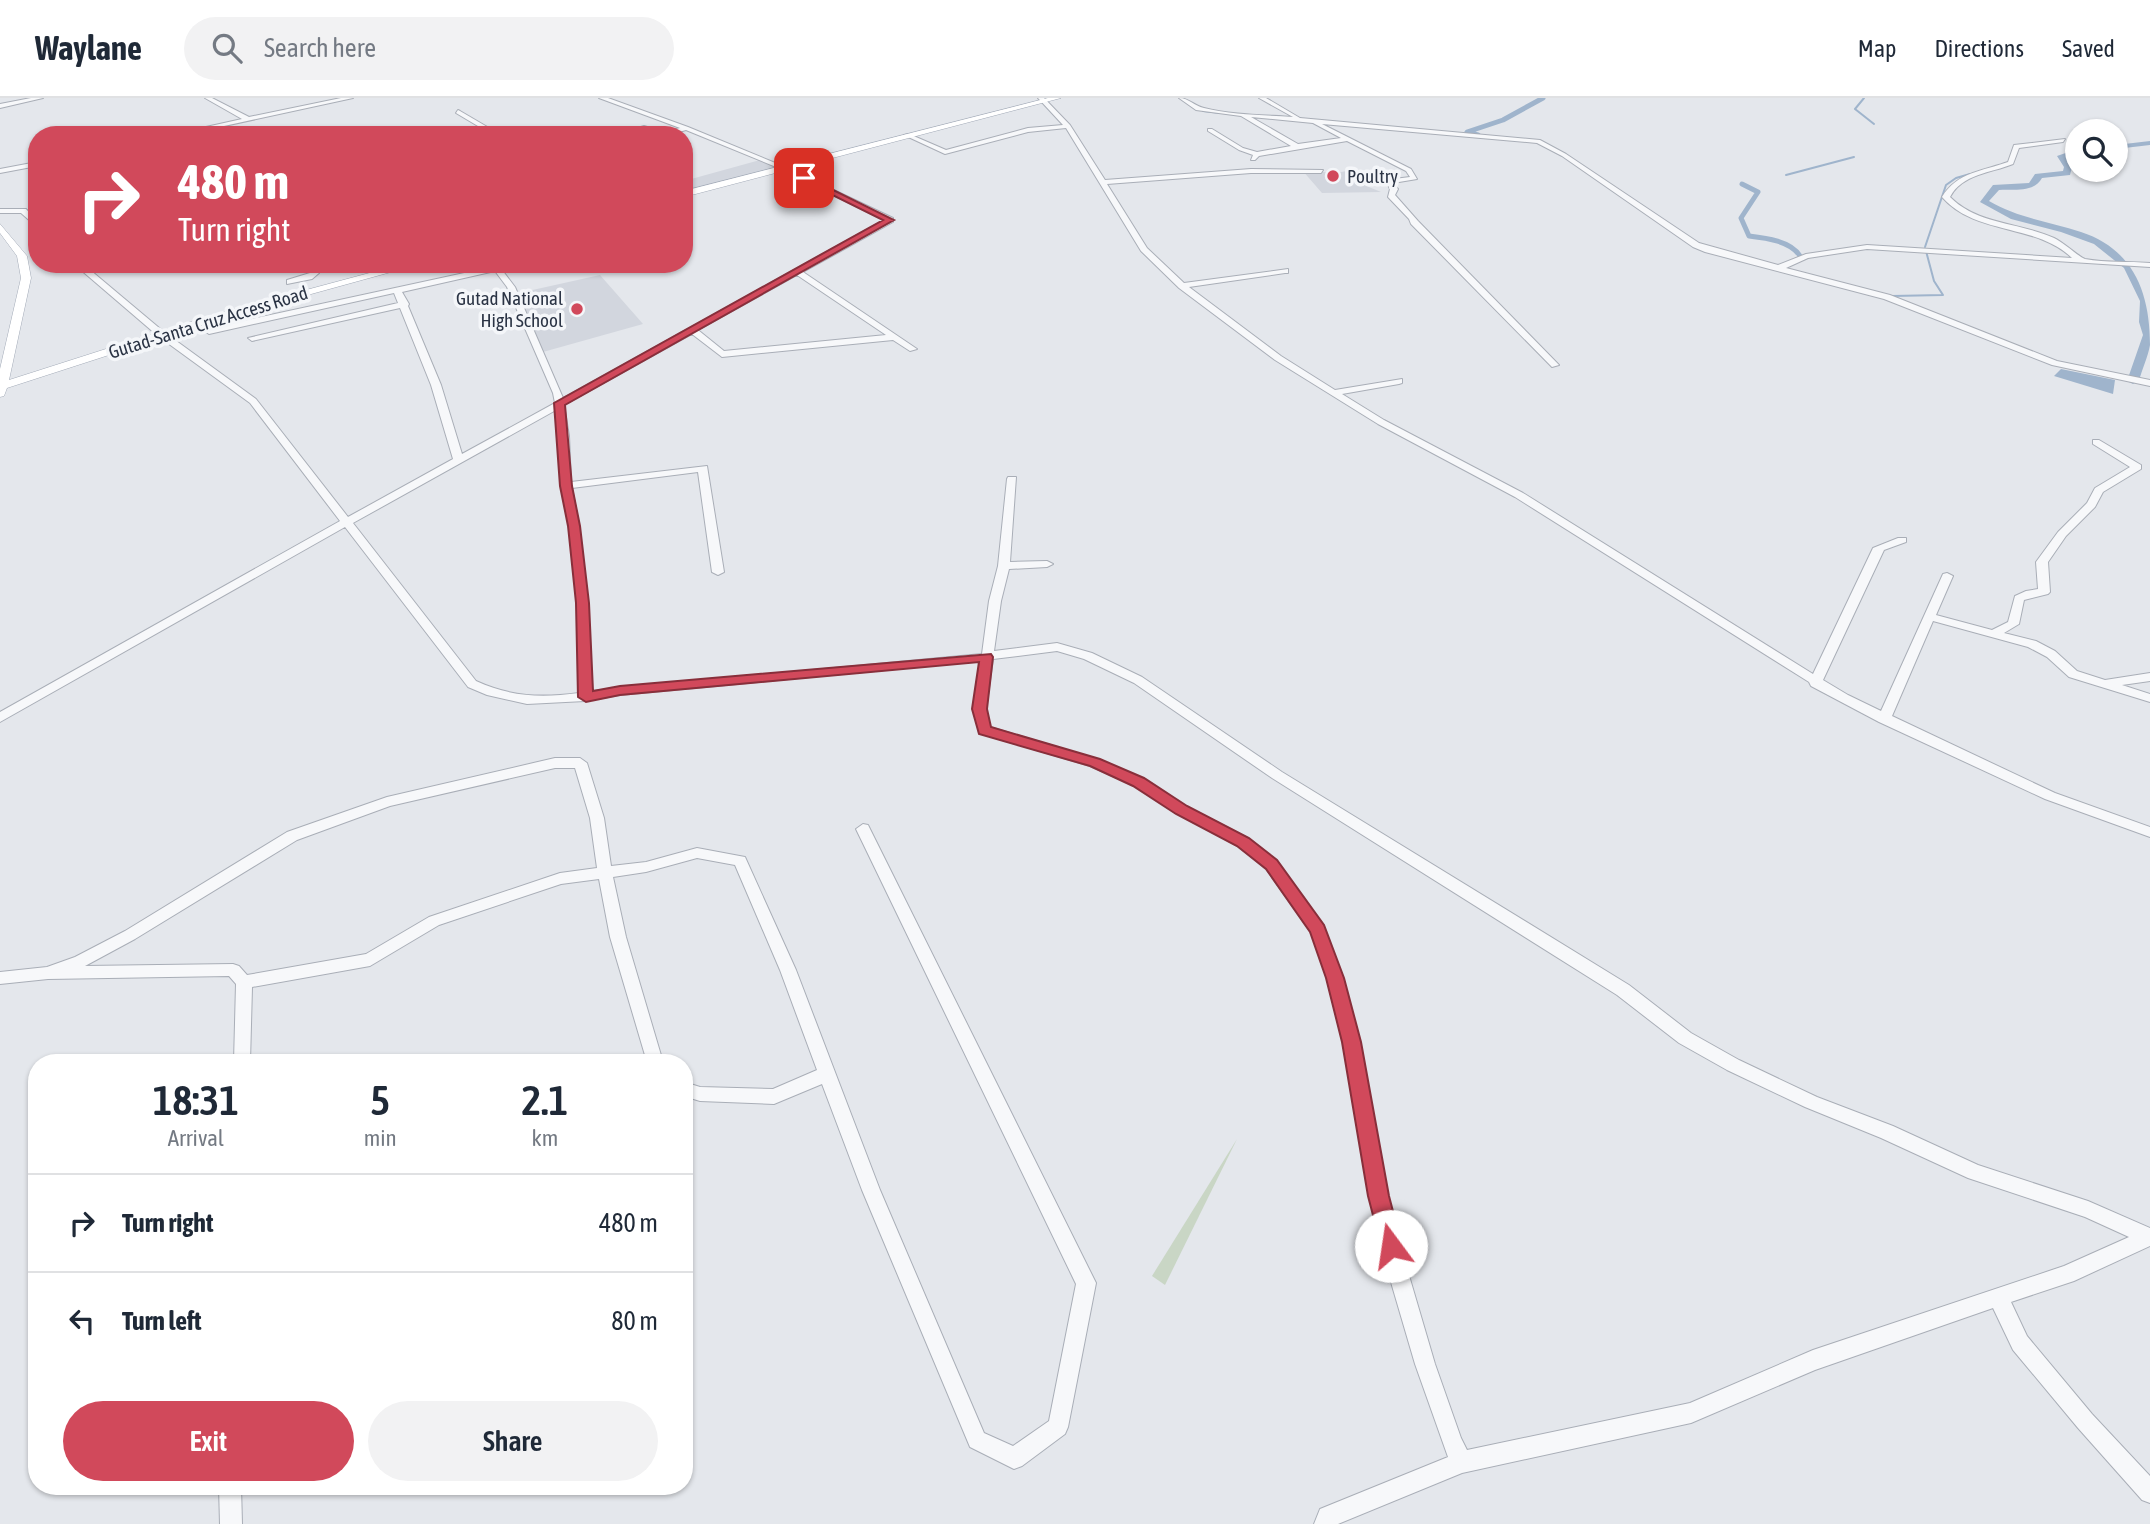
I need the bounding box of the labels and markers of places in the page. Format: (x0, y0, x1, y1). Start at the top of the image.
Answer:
pin (774, 148, 834, 208)
place label: Poultry (1347, 165, 1398, 187)
marker: Poultry (1325, 168, 1341, 184)
place label: Gutad National High School (456, 287, 563, 331)
marker: Gutad National High School (569, 301, 585, 317)

